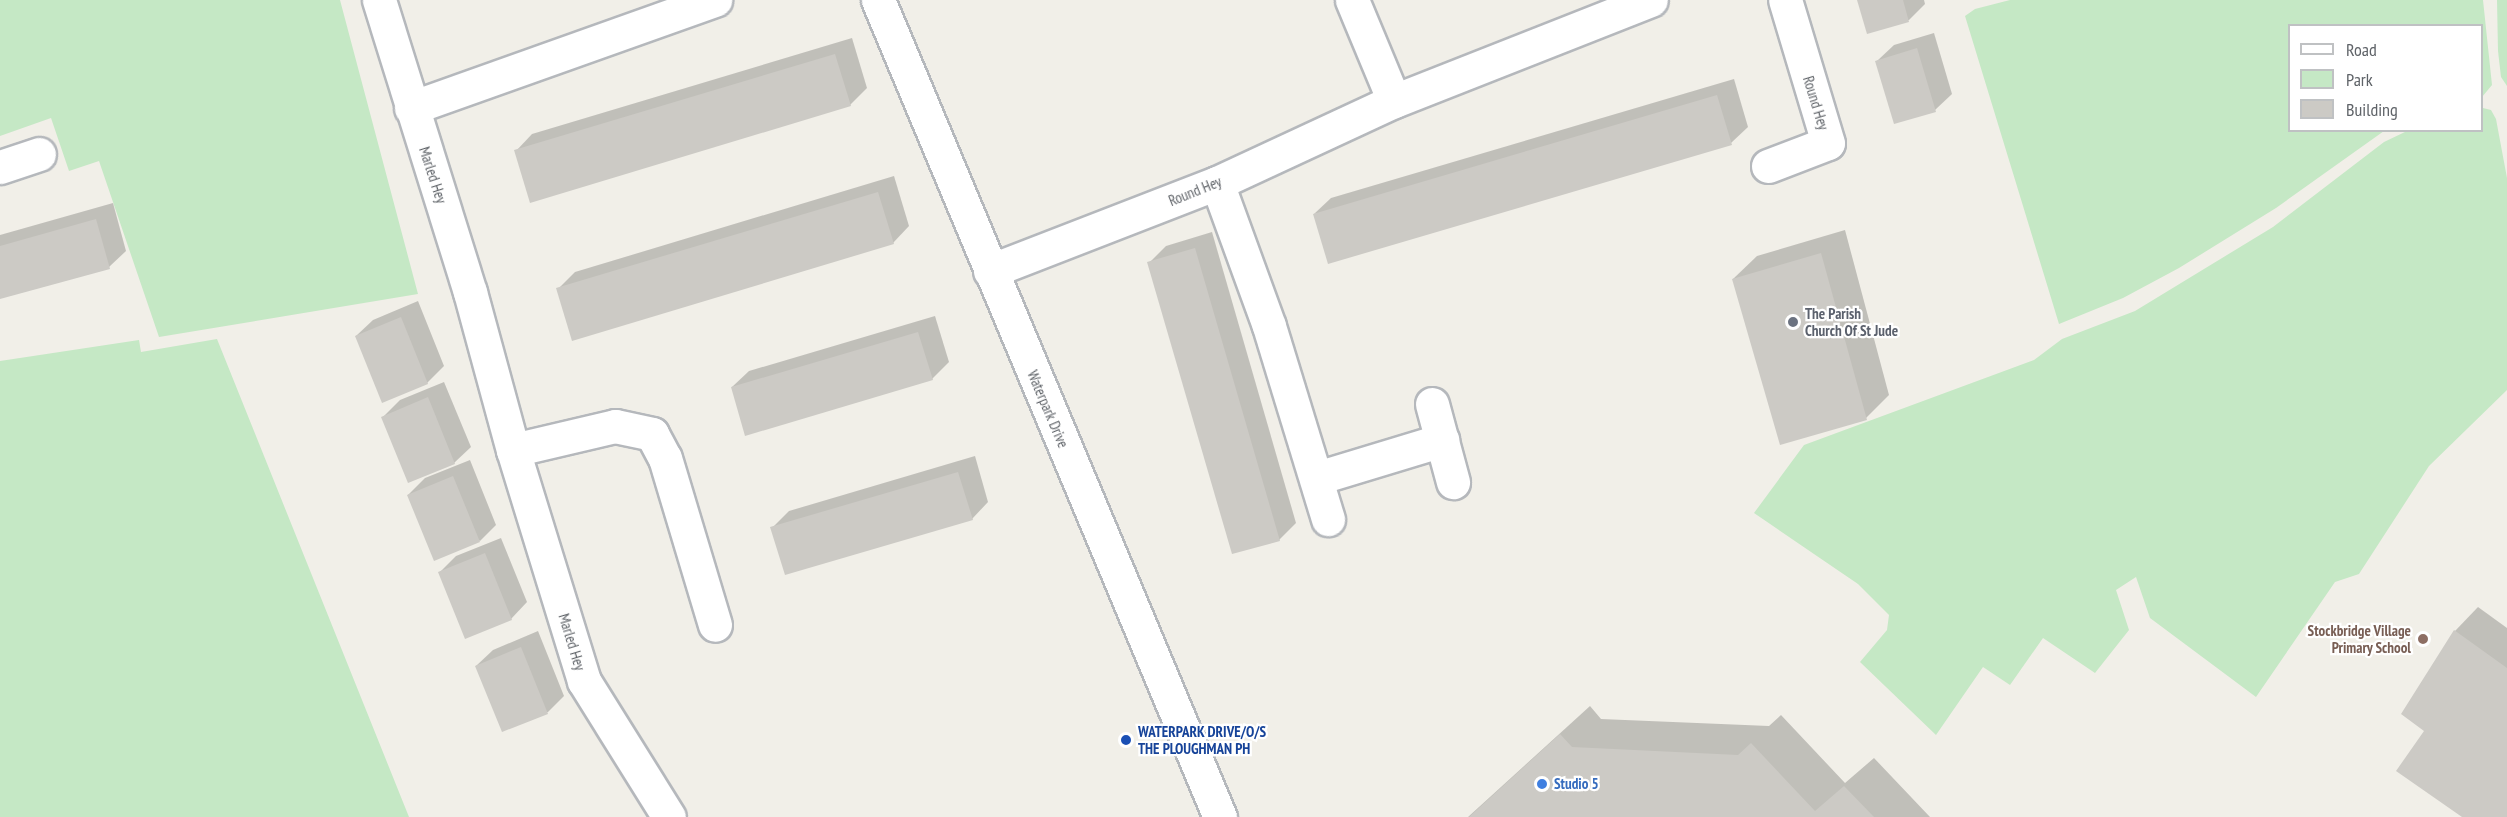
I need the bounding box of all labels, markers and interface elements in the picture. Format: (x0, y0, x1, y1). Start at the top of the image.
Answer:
legend (2288, 24, 2483, 132)
text: Road (2346, 38, 2377, 61)
text: Park (2346, 68, 2373, 91)
street label: Round Hey (1799, 74, 1833, 132)
text: Building (2346, 98, 2398, 121)
street label: Marled Hey (415, 144, 451, 206)
street label: Round Hey (1166, 172, 1224, 210)
place label: The Parish Church Of St Jude (1805, 304, 1898, 339)
marker: The Parish Church Of St Jude (1786, 315, 1800, 329)
street label: Waterpark Drive (1024, 367, 1072, 451)
street label: Marled Hey (555, 611, 589, 673)
place label: Stockbridge Village Primary School (2307, 621, 2411, 656)
marker: Stockbridge Village Primary School (2416, 632, 2430, 646)
place label: WATERPARK DRIVE/O/S THE PLOUGHMAN PH (1138, 722, 1266, 757)
marker: WATERPARK DRIVE/O/S THE PLOUGHMAN PH (1119, 733, 1133, 747)
place label: Studio 5 (1554, 775, 1599, 793)
marker: Studio 5 (1535, 777, 1549, 791)

